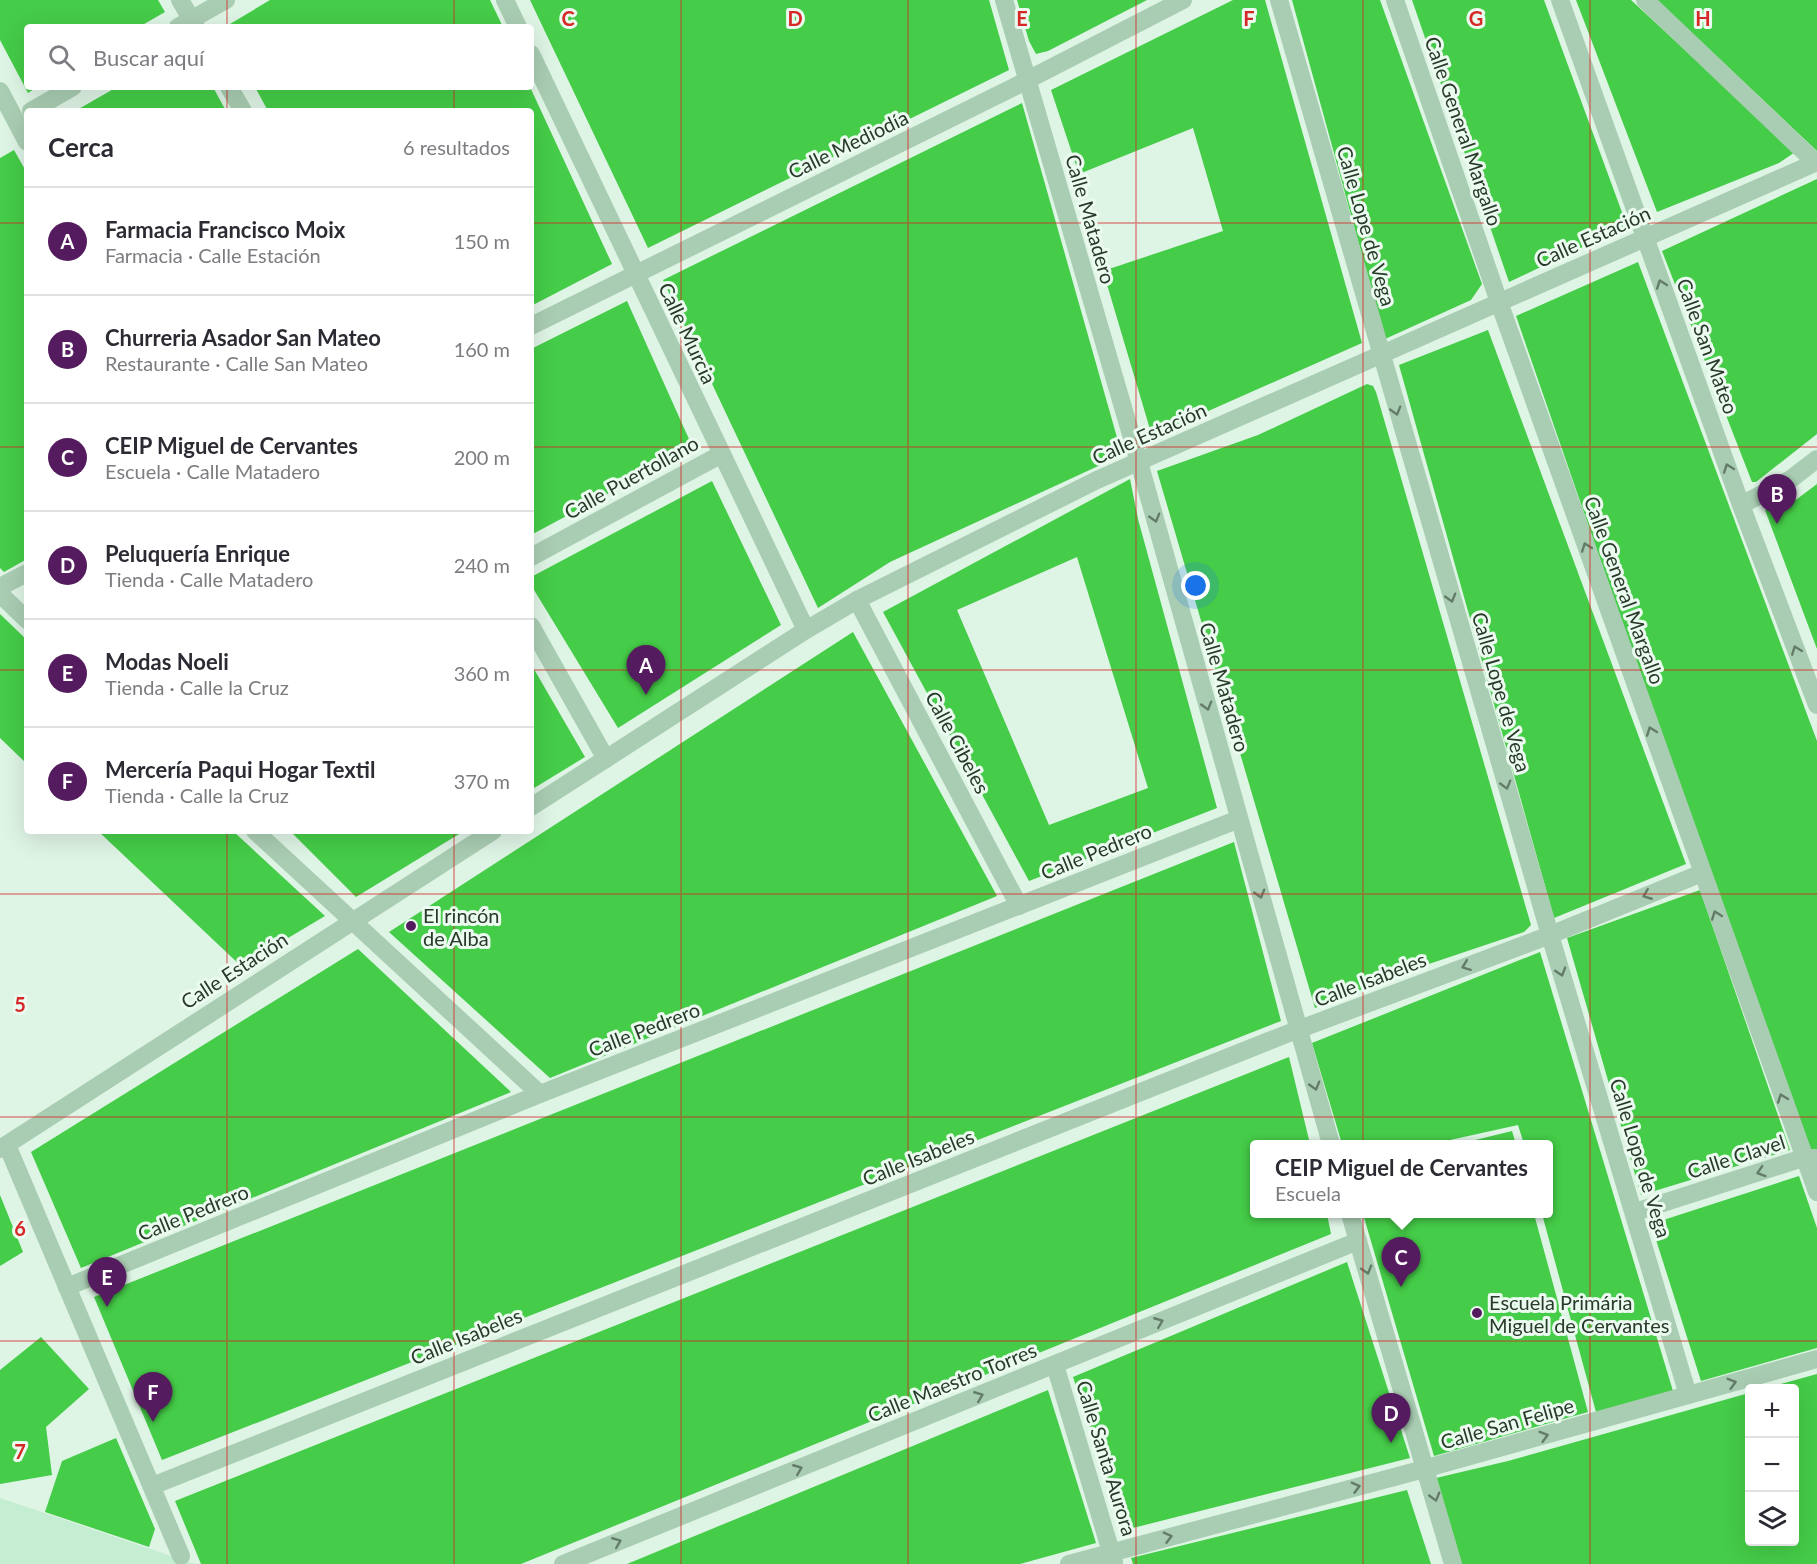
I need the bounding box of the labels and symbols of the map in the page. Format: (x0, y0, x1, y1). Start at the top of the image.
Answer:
text: C (561, 6, 575, 30)
text: D (787, 6, 803, 30)
text: E (1016, 6, 1028, 30)
text: F (1243, 6, 1255, 30)
text: G (1469, 6, 1483, 30)
text: H (1695, 6, 1711, 30)
street label: Calle General Margallo (1420, 33, 1508, 229)
street label: Calle Mediodía (784, 105, 912, 183)
street label: Calle Lope de Vega (1333, 143, 1401, 309)
street label: Calle Matadero (1061, 151, 1121, 287)
street label: Calle Estación (1532, 200, 1654, 272)
street label: Calle San Mateo (1672, 275, 1744, 417)
street label: Calle Murcia (654, 278, 722, 388)
one-way arrow (1656, 279, 1669, 290)
street label: Calle Estación (1088, 397, 1210, 469)
one-way arrow (1389, 405, 1401, 416)
street label: Calle Puertollano (560, 430, 702, 524)
one-way arrow (1722, 463, 1735, 473)
pin: B (1758, 474, 1796, 524)
street label: Calle General Margallo (1580, 493, 1670, 687)
one-way arrow (1147, 513, 1160, 523)
one-way arrow (1580, 542, 1593, 553)
your location (1181, 571, 1210, 600)
one-way arrow (1444, 592, 1456, 603)
street label: Calle Lope de Vega (1468, 609, 1536, 775)
street label: Calle Matadero (1195, 619, 1255, 755)
one-way arrow (1791, 645, 1803, 656)
pin: A (626, 646, 666, 695)
street label: Calle Cibeles (921, 687, 995, 797)
one-way arrow (1200, 700, 1212, 711)
one-way arrow (1646, 726, 1659, 737)
one-way arrow (1499, 779, 1511, 790)
street label: Calle Pedrero (1037, 818, 1155, 884)
one-way arrow (1253, 888, 1265, 898)
one-way arrow (1643, 888, 1654, 900)
place label: El rincón de Alba (423, 903, 499, 950)
one-way arrow (1711, 910, 1724, 920)
marker: El rincón de Alba (404, 919, 418, 933)
street label: Calle Estación (176, 927, 292, 1013)
street label: Calle Isabeles (1311, 947, 1429, 1011)
one-way arrow (1461, 959, 1472, 972)
one-way arrow (1554, 966, 1566, 977)
text: 5 (14, 992, 26, 1016)
street label: Calle Pedrero (585, 997, 703, 1061)
street label: Calle Lope de Vega (1605, 1075, 1677, 1241)
one-way arrow (1308, 1080, 1320, 1091)
one-way arrow (1776, 1093, 1789, 1104)
street label: Calle Isabeles (859, 1124, 977, 1190)
street label: Calle Clavel (1684, 1129, 1788, 1183)
one-way arrow (1756, 1165, 1767, 1177)
street label: Calle Pedrero (134, 1179, 252, 1245)
text: 6 (14, 1216, 26, 1240)
pin: C (1382, 1238, 1420, 1287)
pin: E (88, 1258, 126, 1307)
one-way arrow (1360, 1264, 1372, 1275)
place label: Escuela Primária Miguel de Cervantes (1489, 1290, 1669, 1337)
street label: Calle Isabeles (407, 1303, 525, 1369)
marker: Escuela Primária Miguel de Cervantes (1470, 1306, 1484, 1320)
one-way arrow (1153, 1317, 1164, 1329)
street label: Calle Maestro Torres (864, 1337, 1040, 1427)
pin: F (134, 1372, 172, 1422)
street label: Calle Santa Aurora (1072, 1377, 1142, 1539)
one-way arrow (1726, 1378, 1737, 1390)
one-way arrow (973, 1391, 984, 1403)
street label: Calle San Felipe (1438, 1392, 1576, 1454)
pin: D (1372, 1394, 1410, 1443)
one-way arrow (1539, 1430, 1549, 1443)
text: 7 (14, 1439, 26, 1463)
one-way arrow (792, 1464, 803, 1476)
one-way arrow (1351, 1482, 1361, 1495)
one-way arrow (1427, 1492, 1440, 1502)
one-way arrow (1163, 1532, 1173, 1545)
one-way arrow (611, 1537, 622, 1549)

